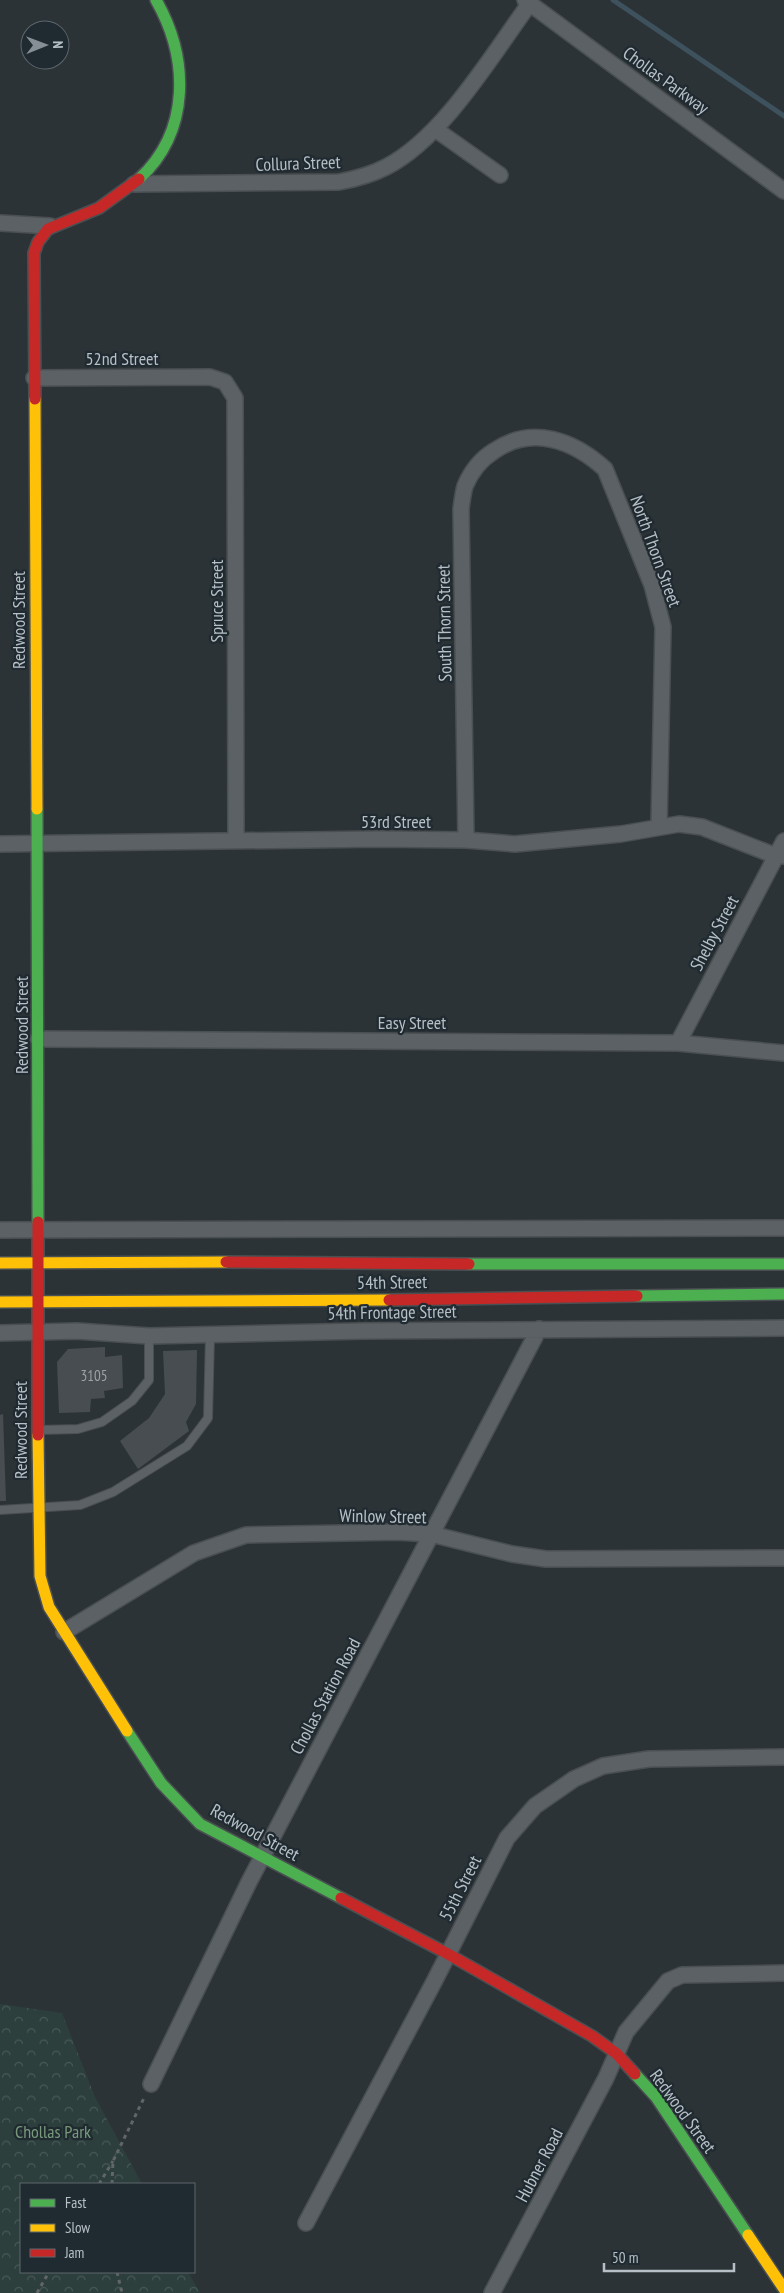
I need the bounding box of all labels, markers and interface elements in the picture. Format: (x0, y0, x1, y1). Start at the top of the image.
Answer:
north arrow (20, 20, 70, 70)
text: N (49, 41, 67, 49)
street label: Chollas Parkway (618, 41, 714, 119)
street label: Collura Street (255, 150, 341, 176)
street label: 52nd Street (86, 347, 159, 370)
street label: North Thorn Street (625, 492, 687, 610)
street label: Spruce Street (205, 560, 228, 642)
street label: South Thorn Street (431, 564, 457, 682)
street label: Redwood Street (7, 571, 30, 669)
street label: 53rd Street (361, 810, 431, 833)
street label: Shelby Street (685, 891, 743, 975)
street label: Redwood Street (10, 976, 33, 1074)
street label: Easy Street (378, 1011, 446, 1034)
street label: 54th Street (357, 1270, 427, 1294)
street label: 54th Frontage Street (327, 1299, 457, 1325)
house number: 3105 (80, 1366, 108, 1385)
street label: Redwood Street (9, 1381, 32, 1479)
street label: Winlow Street (339, 1504, 427, 1528)
street label: Chollas Station Road (285, 1634, 365, 1758)
street label: Redwood Street (207, 1798, 303, 1866)
street label: 55th Street (434, 1851, 486, 1924)
street label: Redwood Street (645, 2065, 721, 2157)
park label: Chollas Park (15, 2120, 91, 2143)
street label: Hubner Road (510, 2124, 568, 2206)
legend (20, 2183, 195, 2273)
text: Fast (65, 2193, 86, 2212)
text: Slow (65, 2218, 90, 2237)
scale bar (604, 2240, 734, 2272)
text: Jam (64, 2243, 84, 2262)
text: 50 m (612, 2248, 638, 2267)

